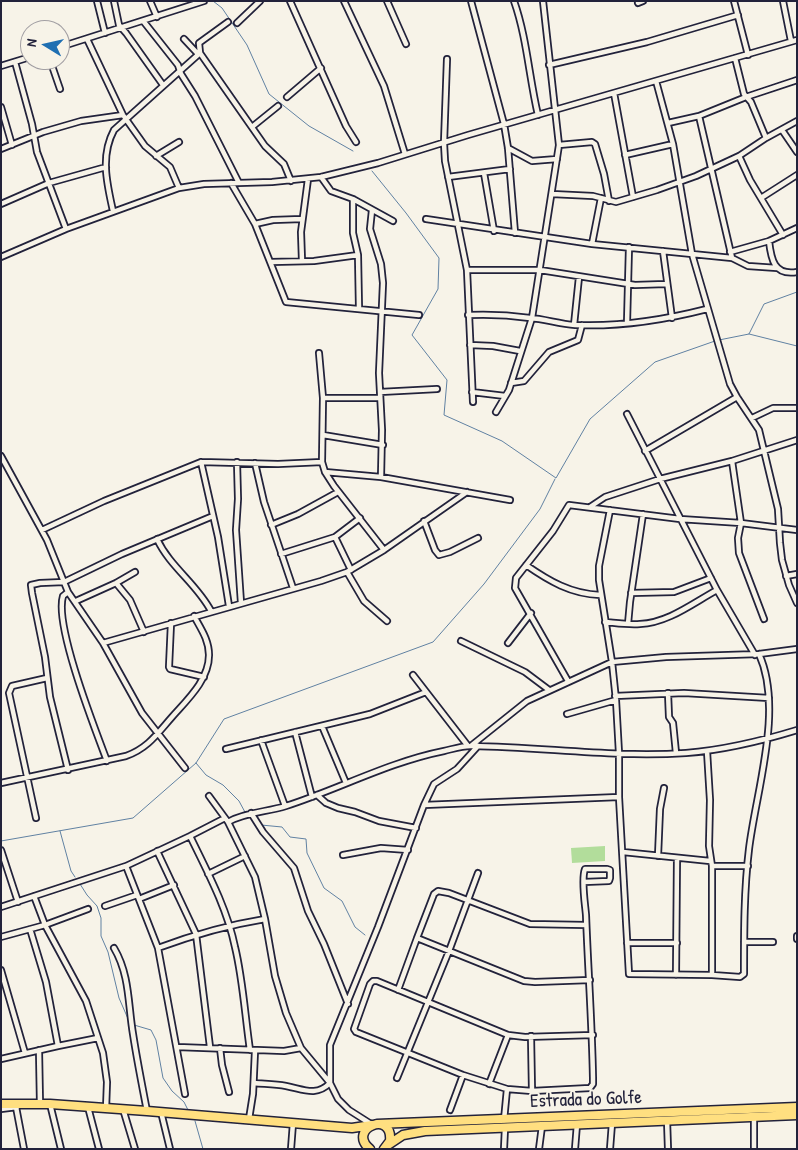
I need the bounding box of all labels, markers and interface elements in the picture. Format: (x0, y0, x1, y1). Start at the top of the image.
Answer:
north arrow (20, 20, 70, 70)
text: N (21, 38, 41, 48)
street label: Estrada do Golfe (530, 1087, 642, 1113)

